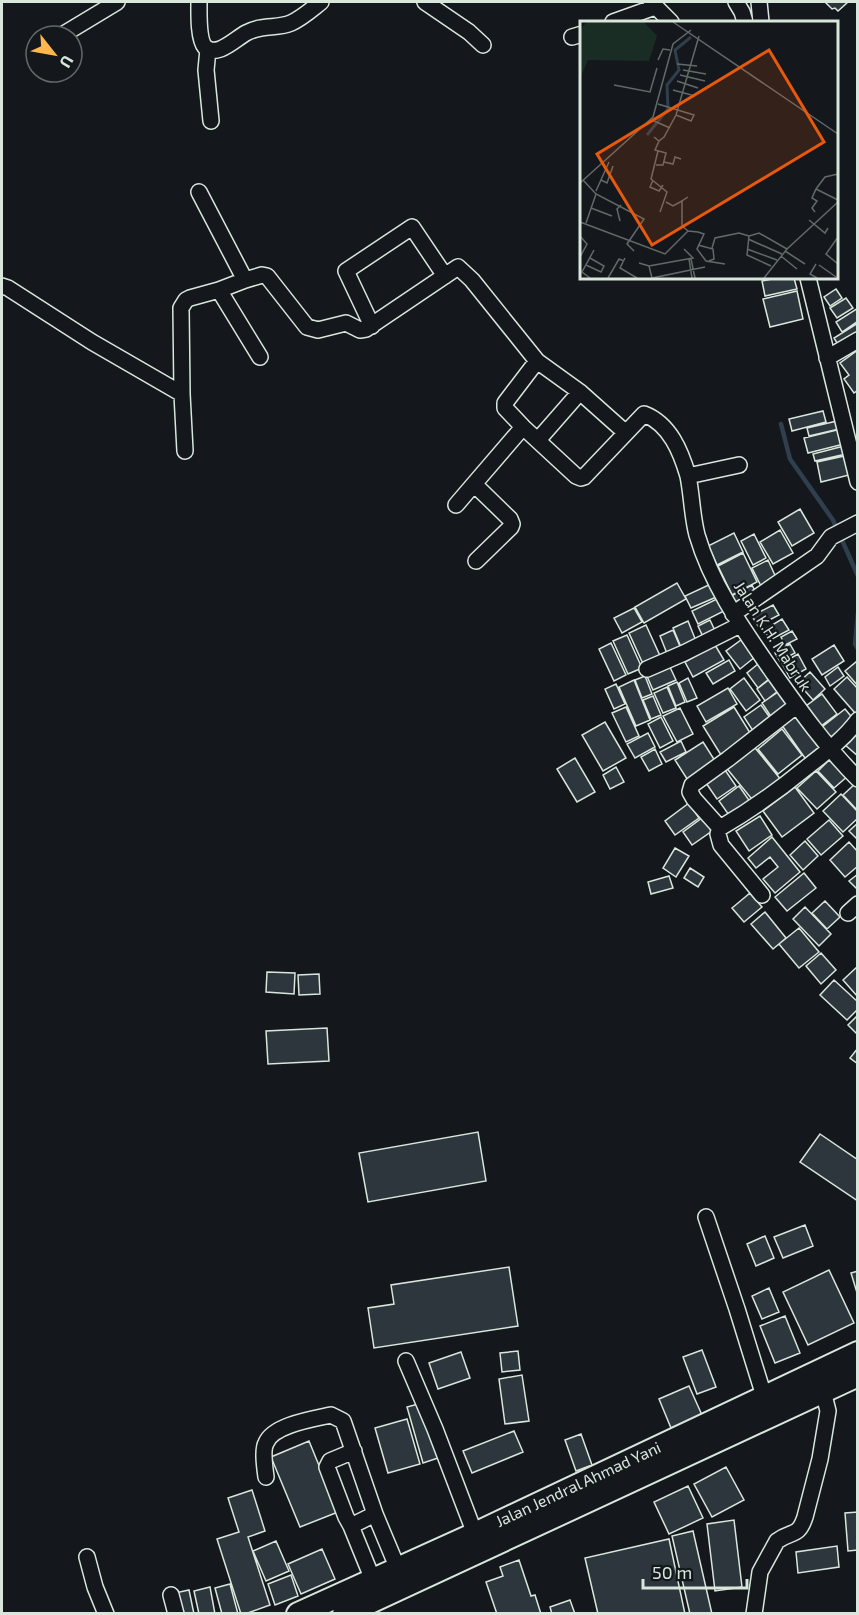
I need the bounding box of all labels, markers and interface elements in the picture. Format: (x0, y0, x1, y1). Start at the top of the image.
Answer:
inset map (580, 21, 838, 279)
north arrow (24, 24, 84, 84)
text: U (56, 52, 78, 72)
street label: Jalan K.H. Mabruk (731, 577, 816, 694)
street label: Jalan Jendral Ahmad Yani (492, 1437, 663, 1530)
scale bar (643, 1552, 746, 1590)
text: 50 m (652, 1561, 692, 1583)

